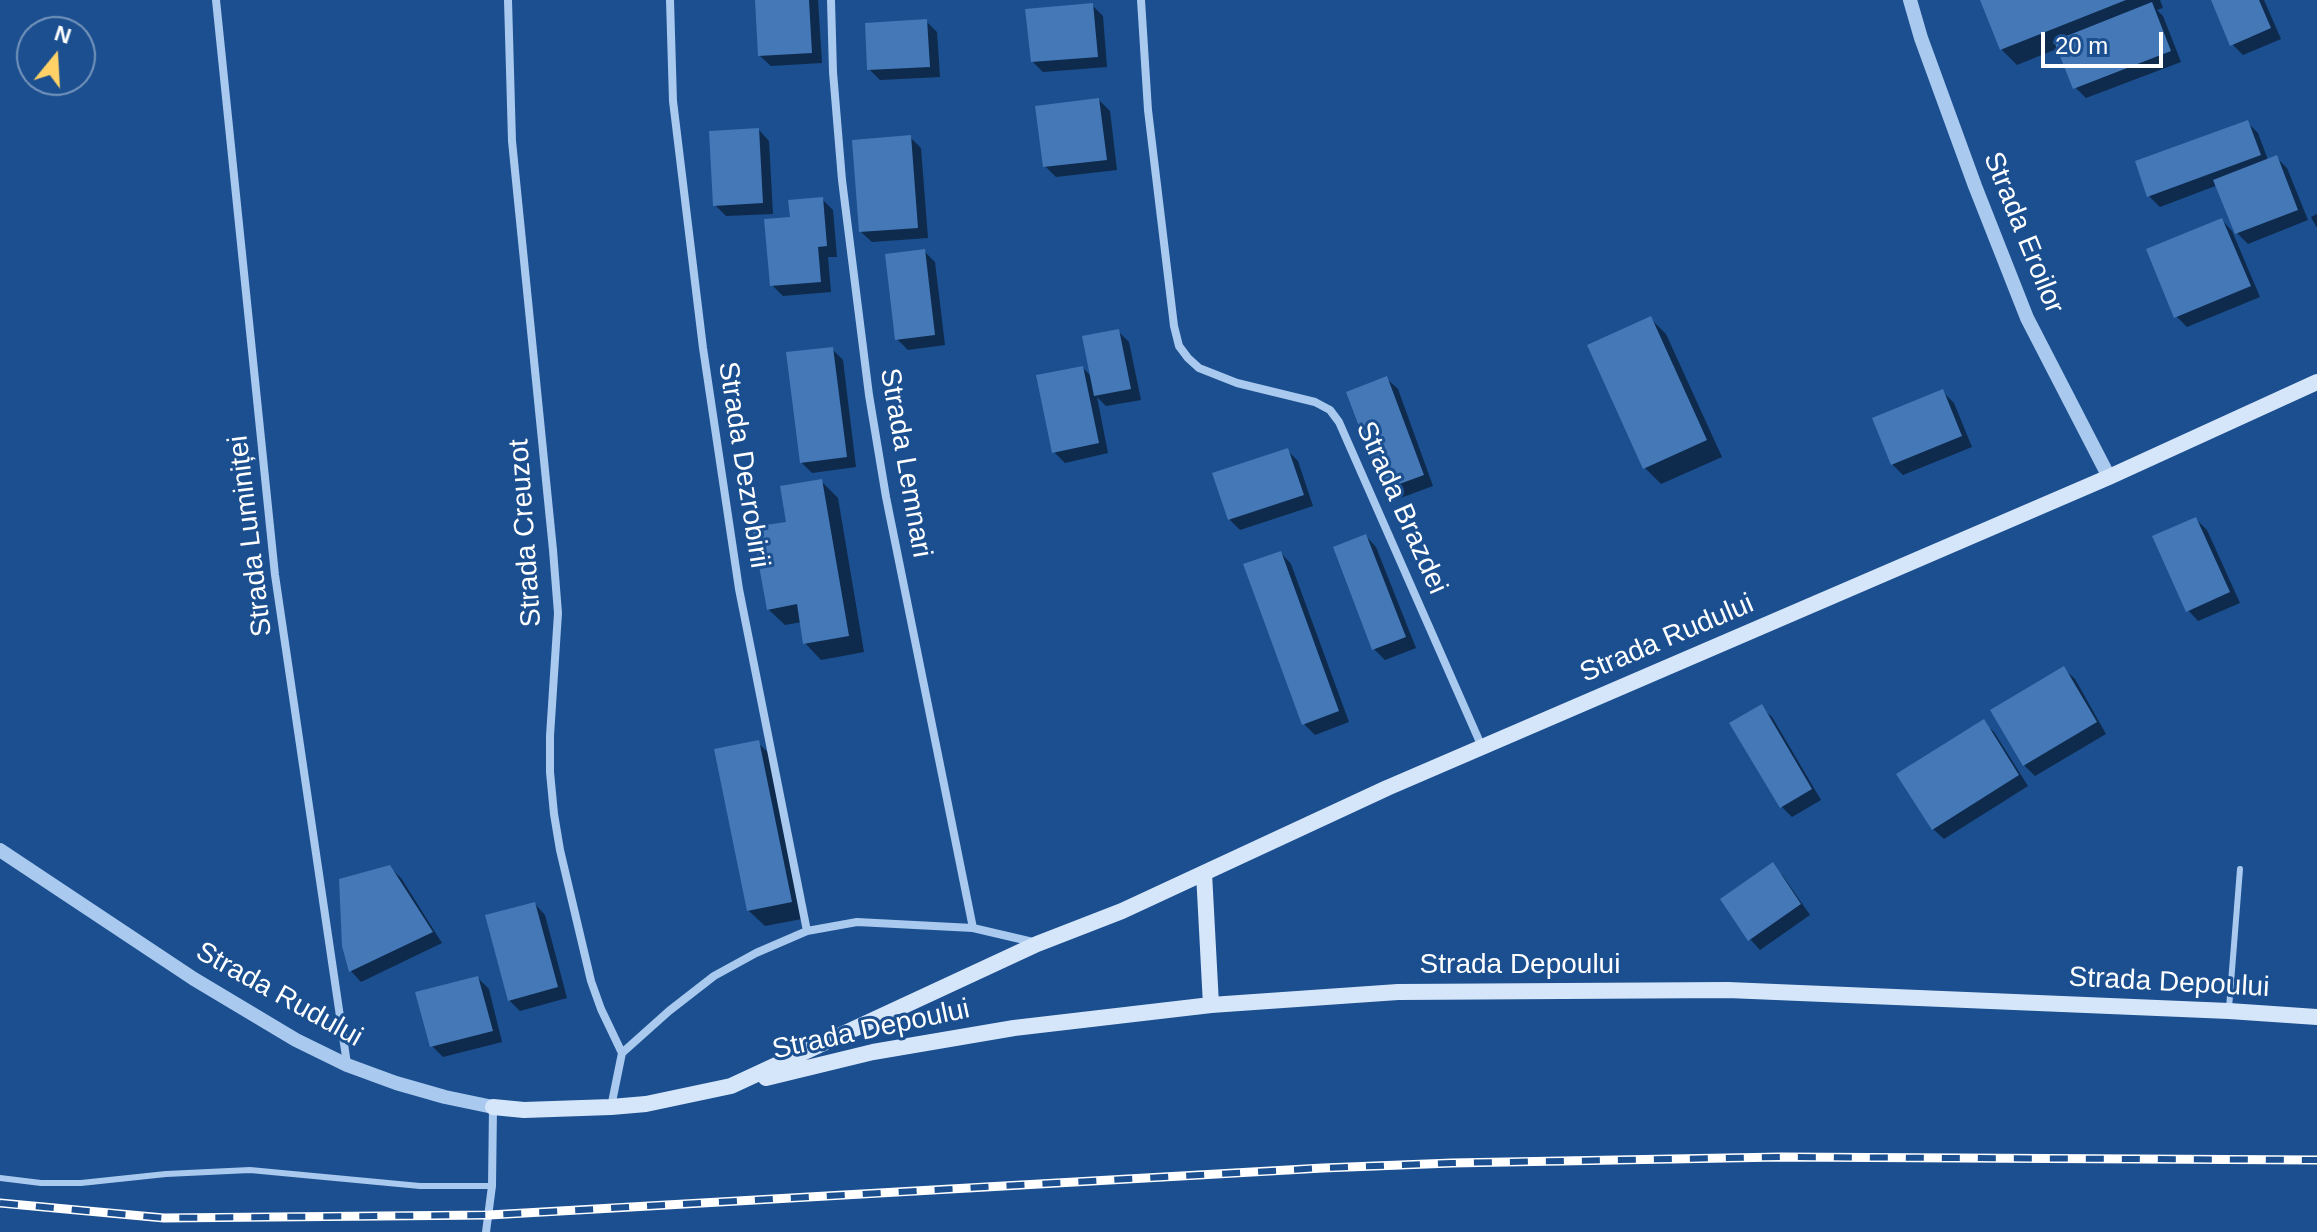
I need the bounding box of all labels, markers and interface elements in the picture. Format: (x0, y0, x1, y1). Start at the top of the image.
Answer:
north arrow (16, 16, 96, 96)
scale bar (2045, 16, 2167, 66)
text: N (52, 20, 74, 49)
text: 20 m (2055, 32, 2108, 59)
street label: Strada Eroilor (1975, 147, 2071, 319)
street label: Strada Dezrobirii (710, 359, 776, 571)
street label: Strada Lemnari (872, 366, 938, 560)
street label: Strada Brazdei (1348, 417, 1454, 599)
street label: Strada Luminiței (222, 434, 280, 638)
street label: Strada Creuzot (503, 438, 549, 628)
street label: Strada Rudului (1575, 587, 1759, 691)
street label: Strada Rudului (190, 935, 368, 1055)
street label: Strada Depoului (1420, 948, 1620, 982)
street label: Strada Depoului (2068, 961, 2270, 1005)
street label: Strada Depoului (769, 993, 973, 1067)

